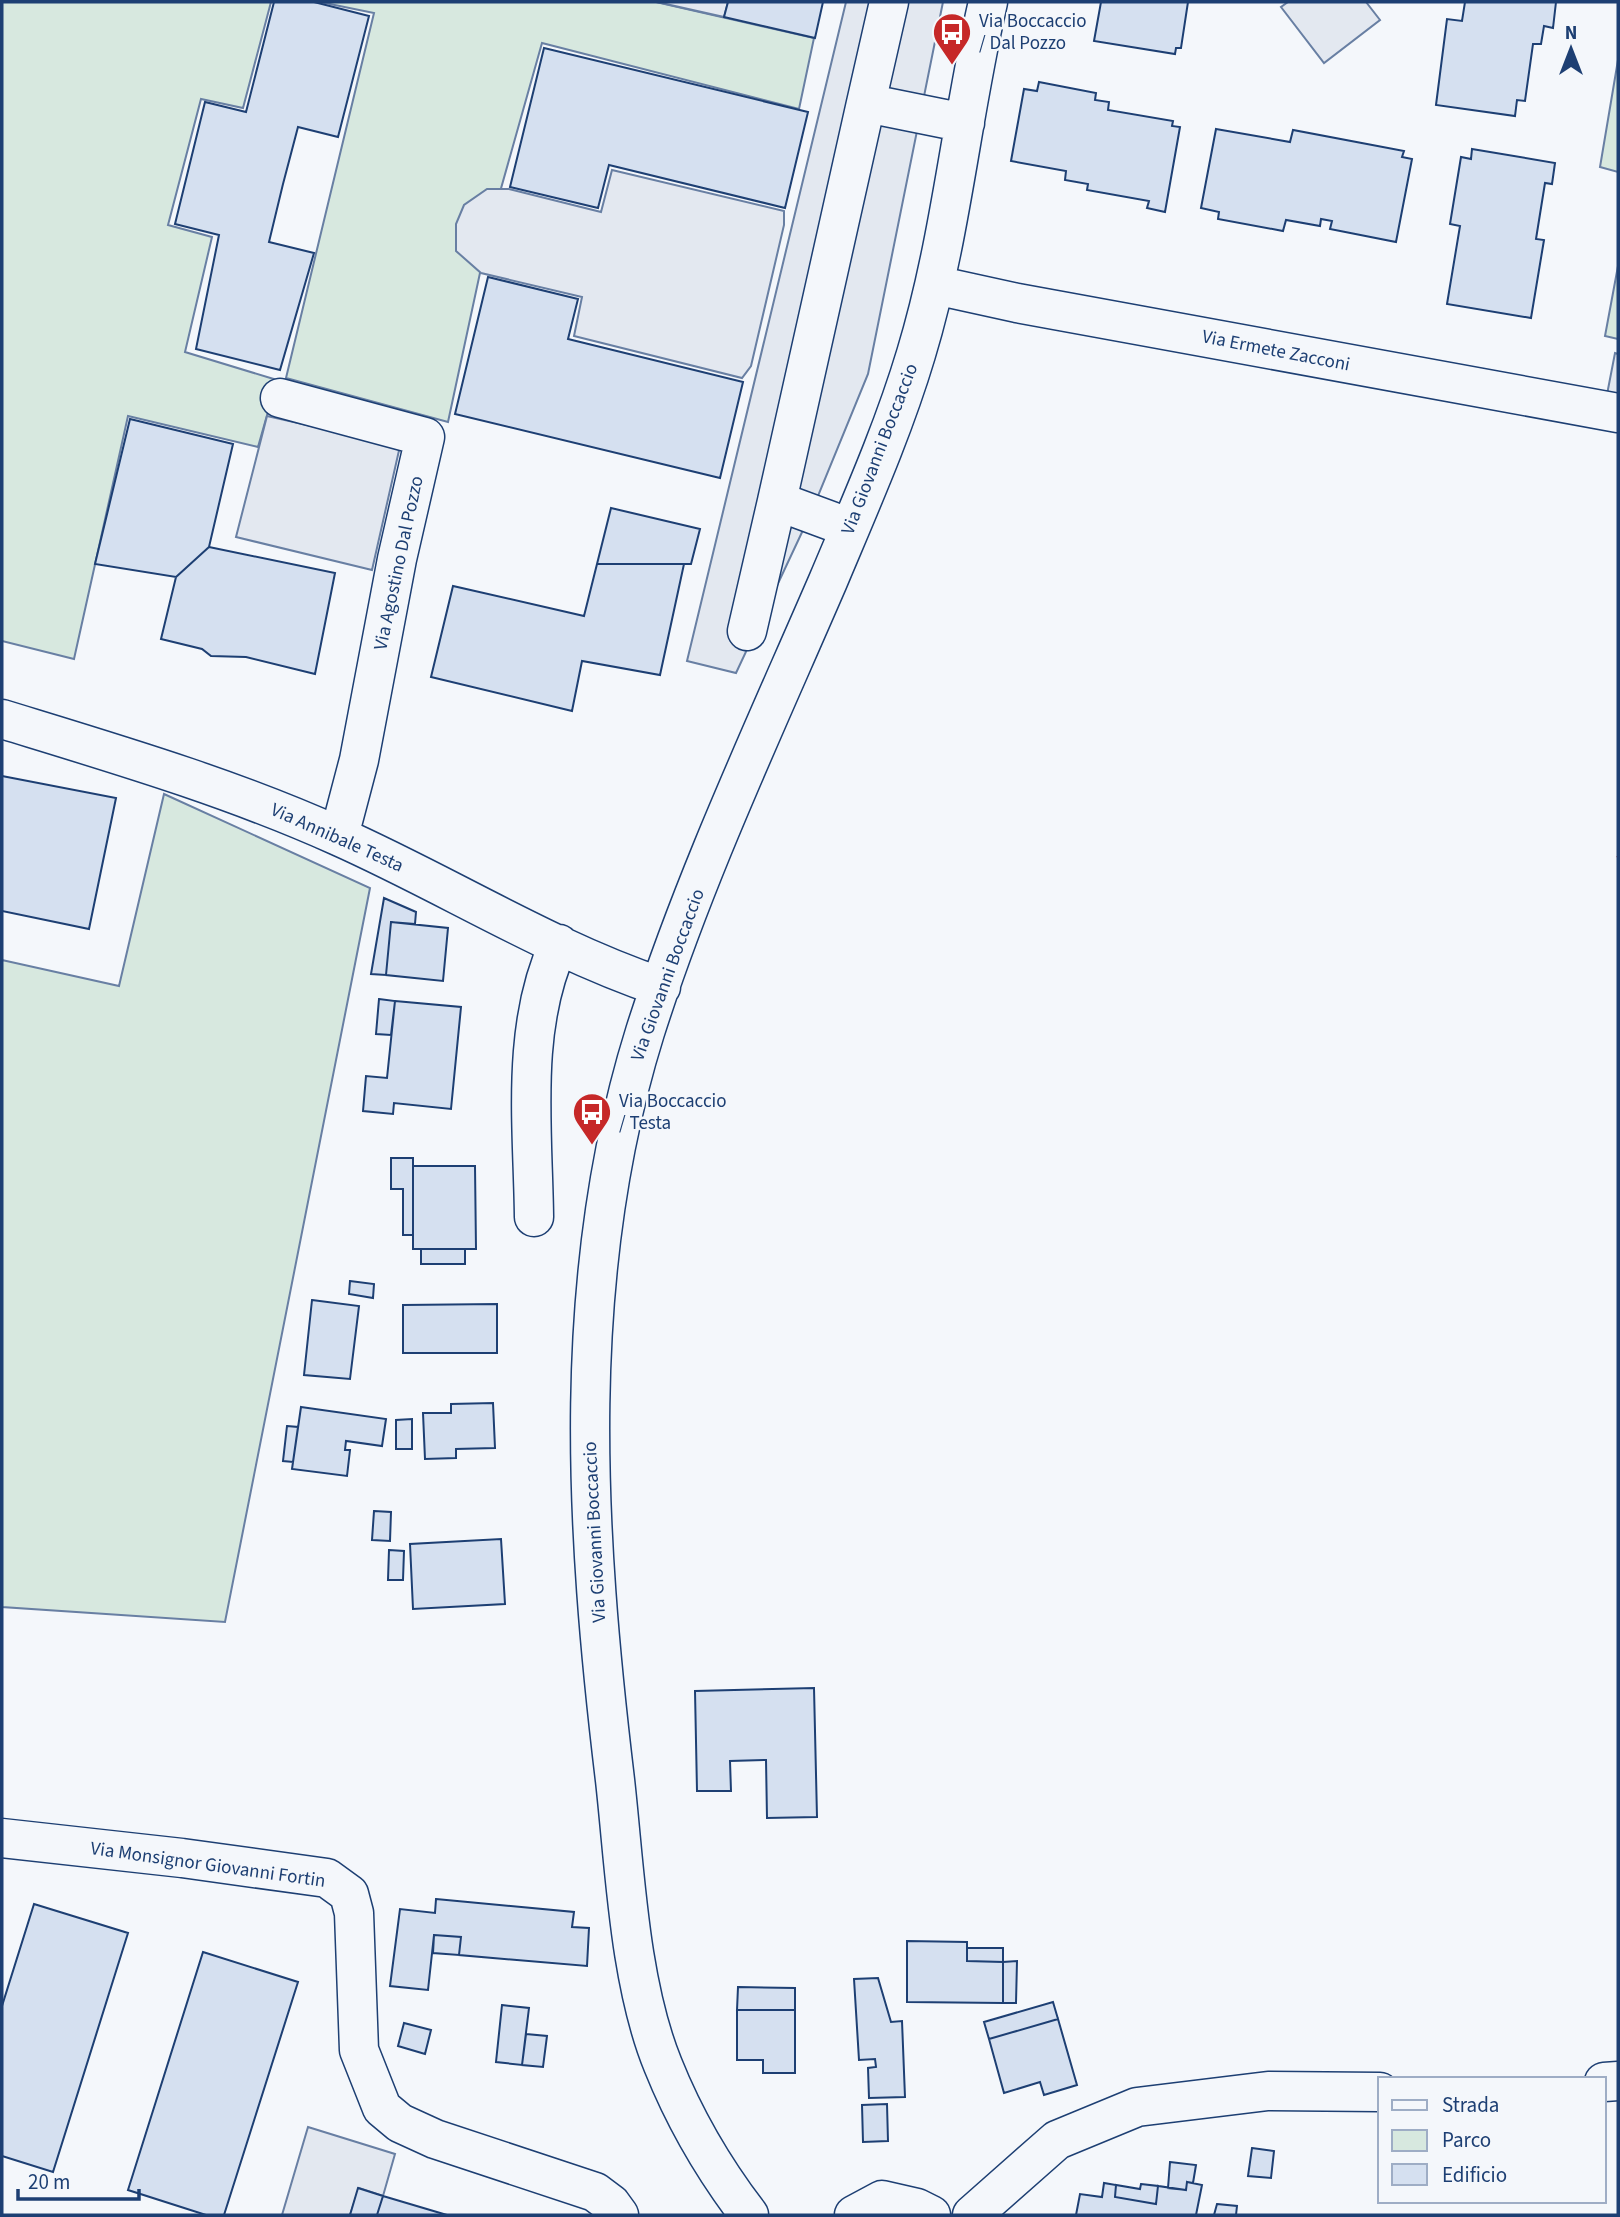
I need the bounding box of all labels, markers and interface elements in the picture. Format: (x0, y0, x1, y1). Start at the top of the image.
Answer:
place label: Via Boccaccio / Dal Pozzo (979, 8, 1087, 57)
bus stop icon: Via Boccaccio / Dal Pozzo (931, 11, 973, 66)
north arrow (1536, 14, 1606, 84)
text: N (1565, 20, 1577, 47)
street label: Via Ermete Zacconi (1200, 323, 1352, 379)
street label: Via Giovanni Boccaccio (835, 359, 925, 539)
street label: Via Agostino Dal Pozzo (367, 473, 431, 653)
street label: Via Annibale Testa (266, 797, 408, 879)
street label: Via Giovanni Boccaccio (624, 885, 712, 1065)
place label: Via Boccaccio / Testa (619, 1088, 727, 1137)
bus stop icon: Via Boccaccio / Testa (571, 1091, 613, 1146)
street label: Via Giovanni Boccaccio (577, 1441, 613, 1623)
street label: Via Monsignor Giovanni Fortin (89, 1835, 327, 1895)
legend (1378, 2077, 1606, 2203)
text: Strada (1442, 2090, 1499, 2120)
text: Parco (1442, 2125, 1491, 2155)
scale bar (18, 2158, 138, 2202)
text: Edificio (1442, 2160, 1507, 2190)
text: 20 m (28, 2167, 70, 2197)

